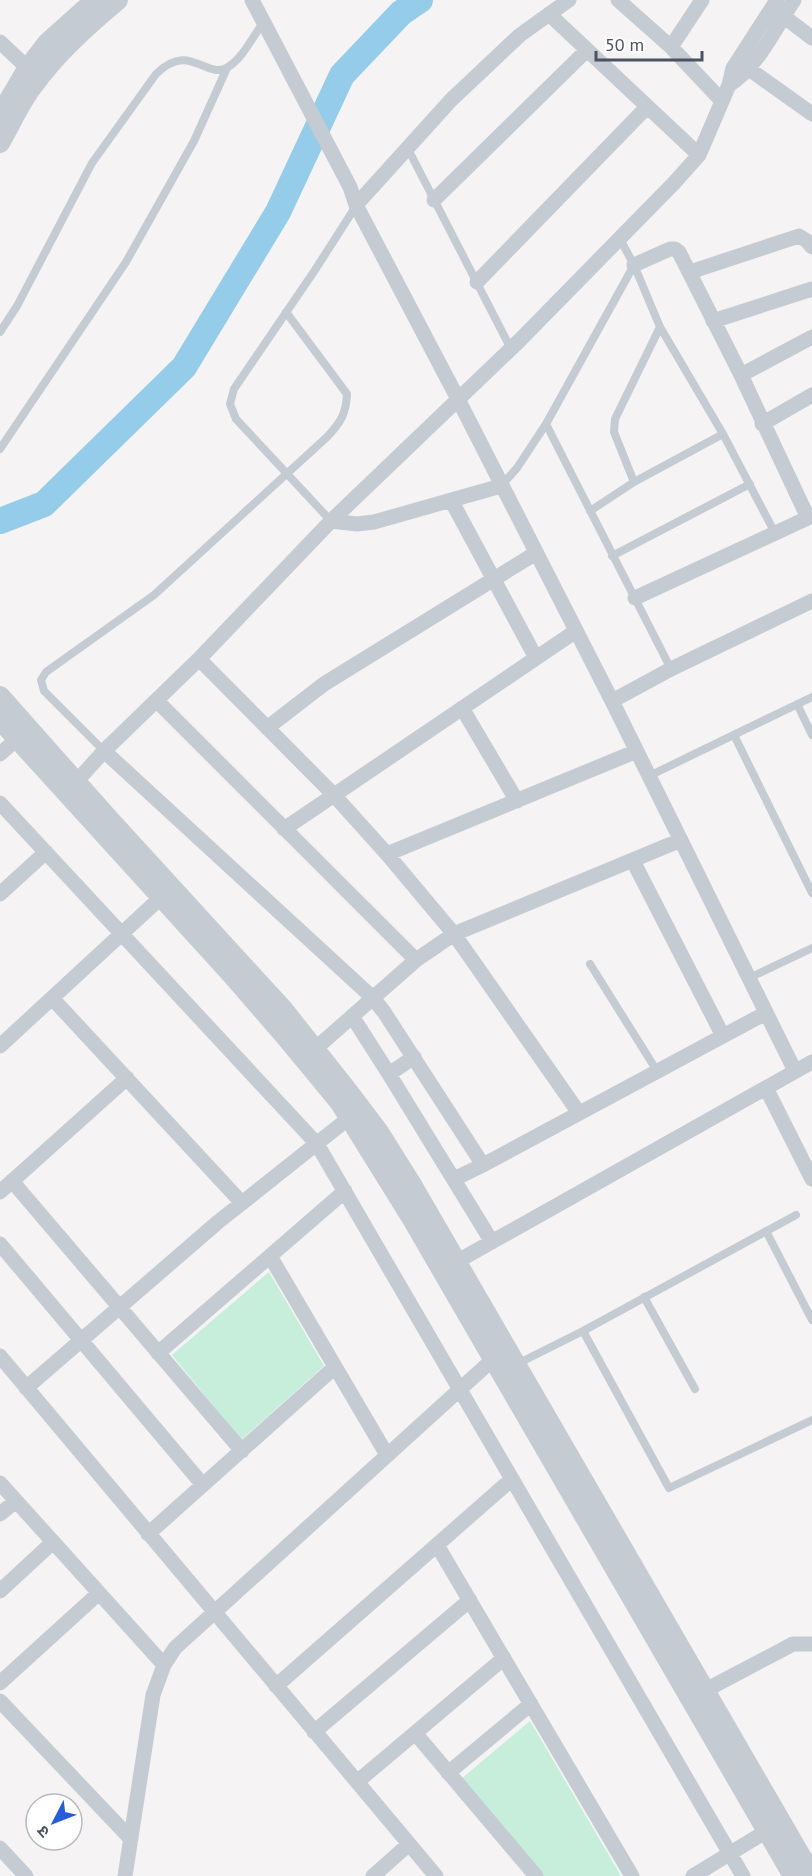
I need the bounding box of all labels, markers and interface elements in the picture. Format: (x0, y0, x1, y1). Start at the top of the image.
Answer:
scale bar (596, 24, 702, 62)
text: 50 m (605, 33, 644, 56)
north arrow (24, 1792, 84, 1852)
text: उ (32, 1821, 53, 1842)

